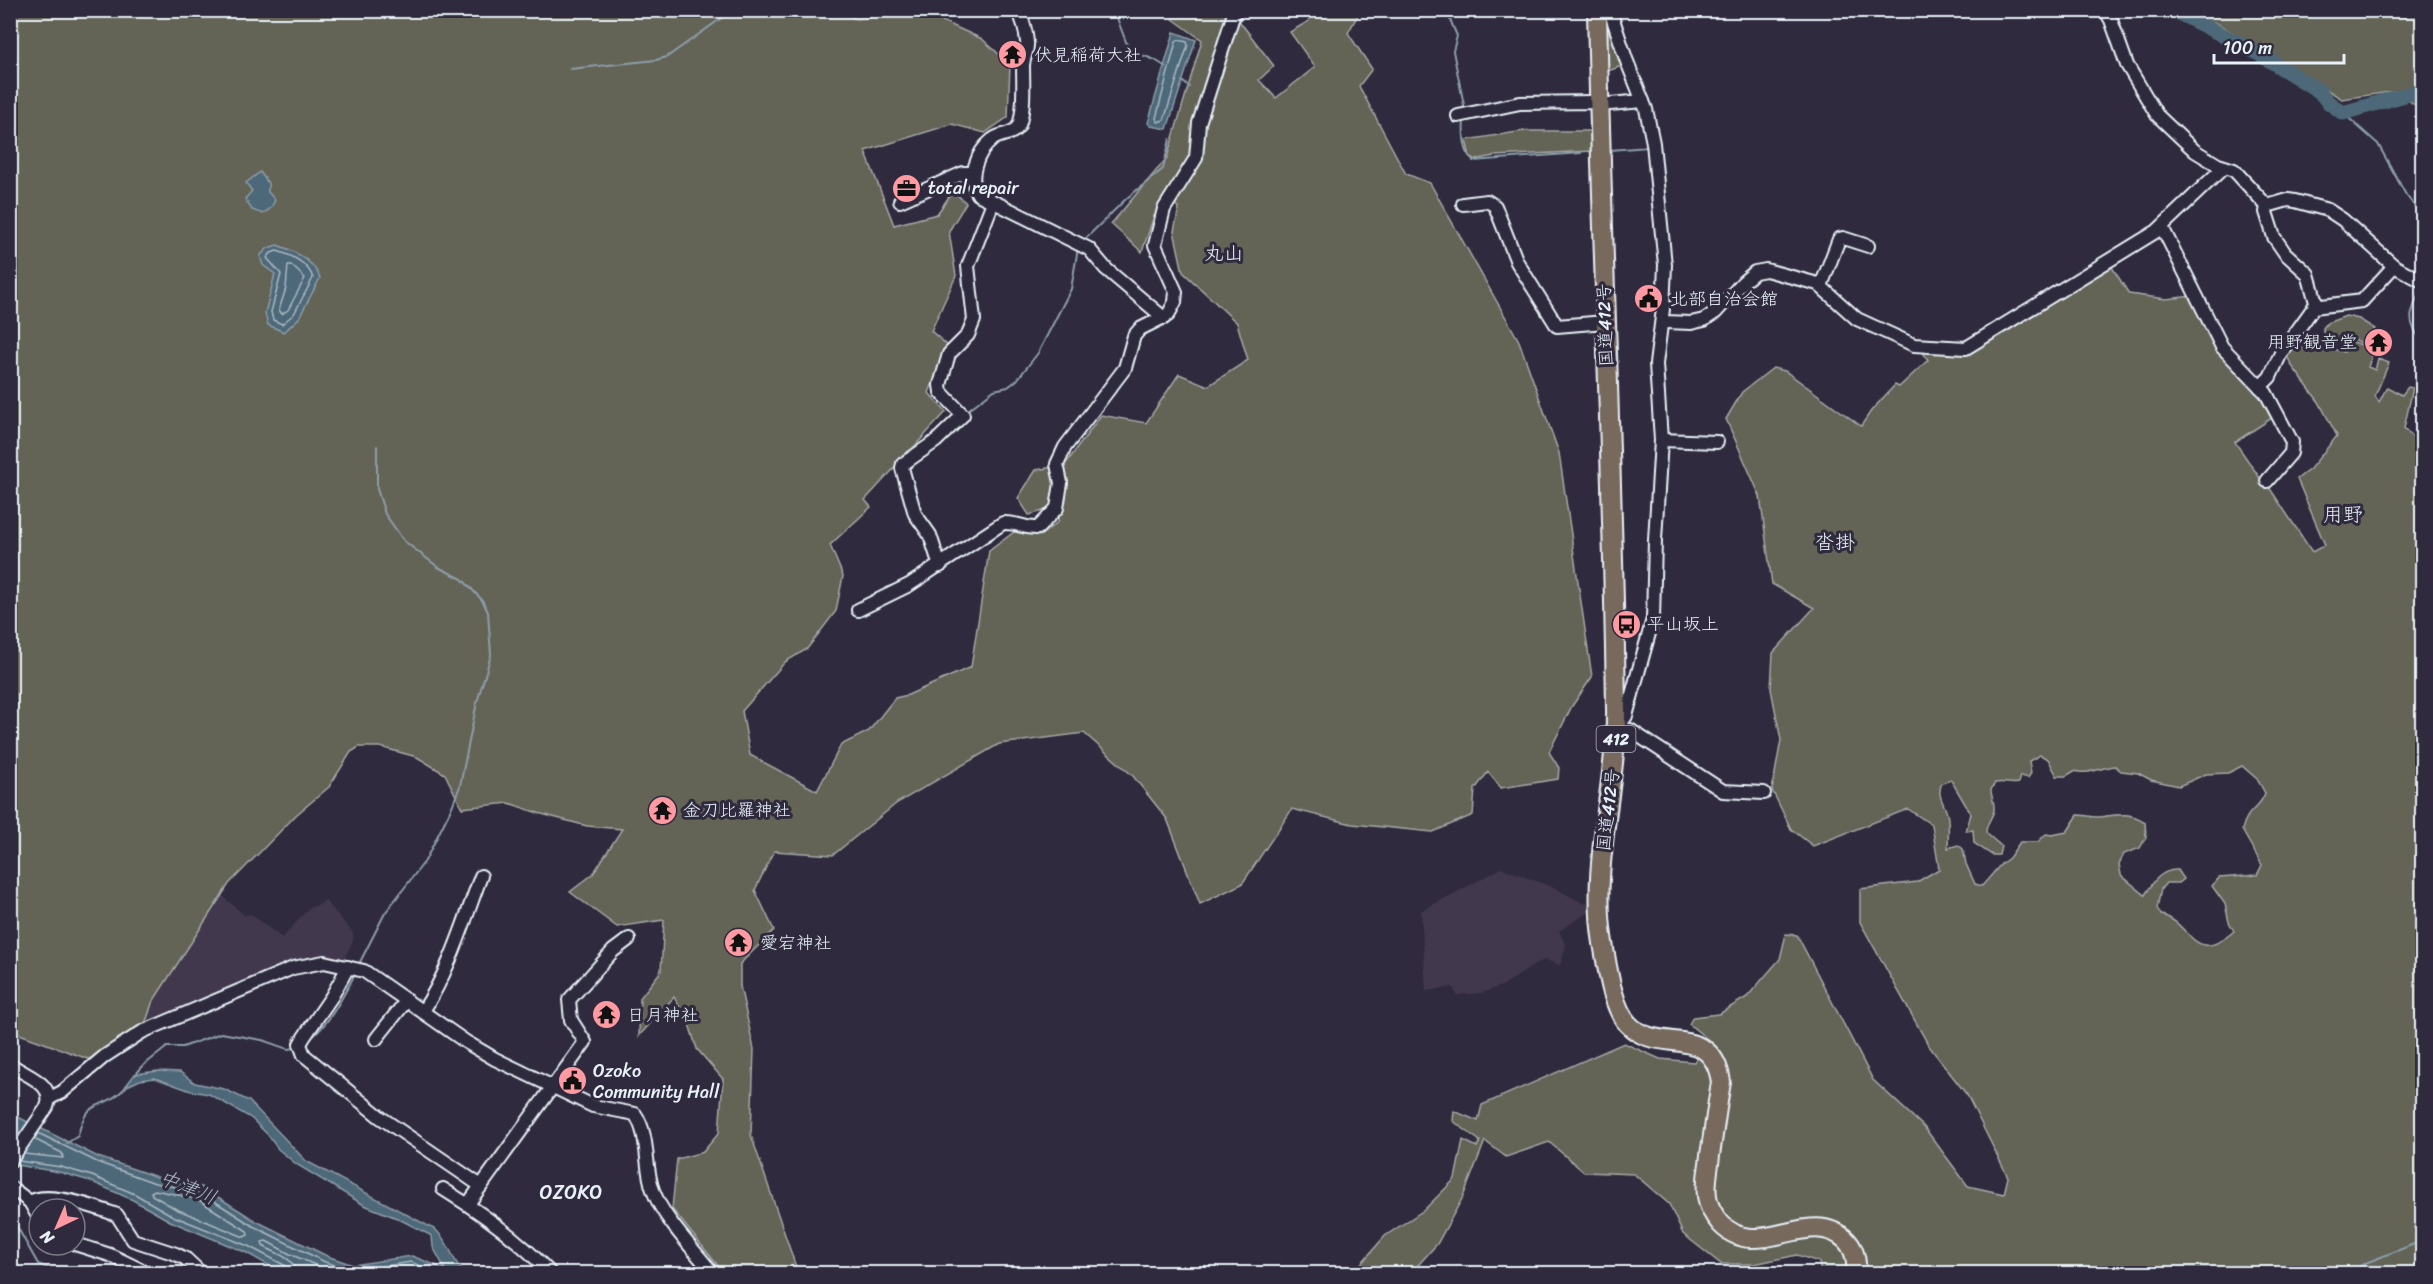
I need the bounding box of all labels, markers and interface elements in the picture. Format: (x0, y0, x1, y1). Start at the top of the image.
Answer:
scale bar (2214, 27, 2344, 65)
text: 100 m (2223, 32, 2272, 64)
temple icon: 伏見稲荷大社 (997, 39, 1029, 71)
place label: 伏見稲荷大社 (1034, 39, 1142, 71)
office icon: total repair (891, 172, 923, 204)
place label: total repair (928, 172, 1020, 204)
district label: 丸山 (1204, 236, 1244, 271)
street label: 国道412号 (1588, 283, 1622, 367)
public building icon: 北部自治会館 (1633, 283, 1665, 315)
place label: 北部自治会館 (1670, 283, 1778, 315)
place label: 用野観音堂 (2267, 326, 2357, 358)
temple icon: 用野観音堂 (2362, 326, 2394, 358)
district label: 用野 (2323, 497, 2363, 532)
district label: 沓掛 (1815, 525, 1855, 560)
bus stop icon: 平山坂上 (1610, 608, 1642, 640)
place label: 平山坂上 (1647, 608, 1719, 640)
road number: 412 (1596, 726, 1636, 752)
street label: 国道412号 (1587, 767, 1629, 853)
temple icon: 金刀比羅神社 (646, 794, 678, 826)
place label: 金刀比羅神社 (683, 794, 791, 826)
temple icon: 愛宕神社 (723, 927, 755, 959)
place label: 愛宕神社 (760, 927, 832, 959)
temple icon: 日月神社 (590, 999, 622, 1031)
place label: 日月神社 (627, 999, 699, 1031)
place label: Ozoko Community Hall (593, 1055, 720, 1108)
public building icon: Ozoko Community Hall (556, 1065, 588, 1097)
water label: 中津川 (153, 1160, 222, 1215)
district label: OZOKO (540, 1175, 602, 1210)
north arrow (27, 1197, 87, 1257)
text: N (32, 1223, 62, 1252)

